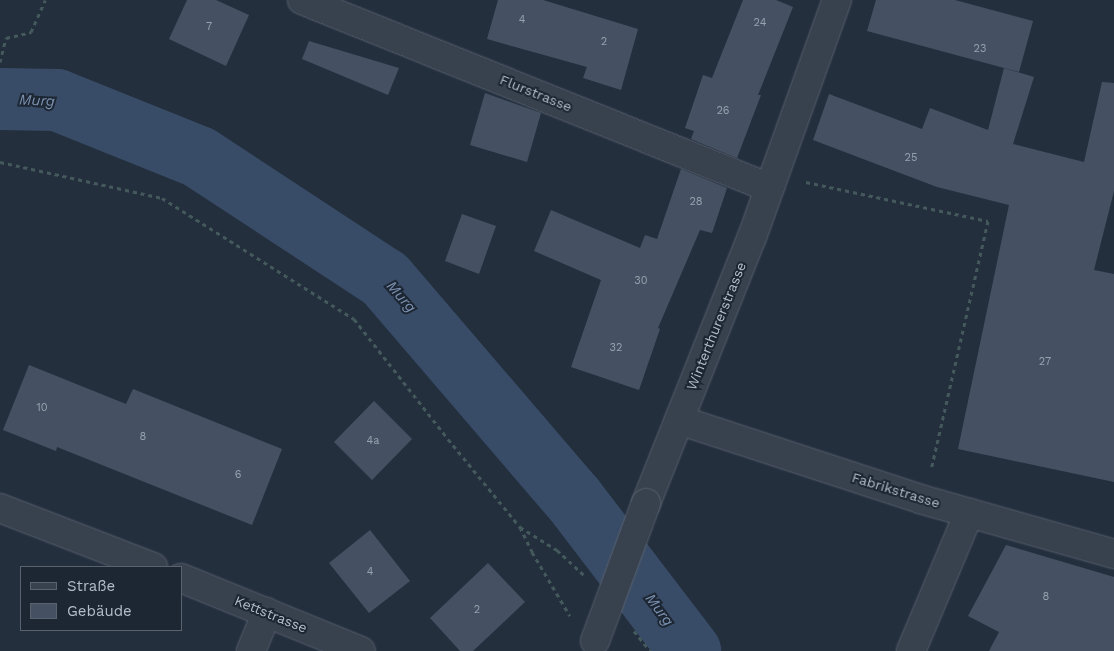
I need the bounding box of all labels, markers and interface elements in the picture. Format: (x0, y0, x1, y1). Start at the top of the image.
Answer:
house number: 4 (519, 13, 525, 27)
house number: 24 (754, 16, 766, 30)
house number: 7 (206, 20, 212, 34)
house number: 2 (601, 35, 607, 49)
house number: 23 (974, 42, 986, 56)
street label: Flurstrasse (497, 71, 575, 115)
water label: Murg (19, 91, 55, 111)
house number: 26 (716, 104, 730, 118)
house number: 25 (905, 151, 917, 165)
house number: 28 (689, 195, 703, 209)
street label: Winterthurerstrasse (683, 260, 749, 392)
house number: 30 (634, 274, 648, 288)
water label: Murg (382, 277, 420, 317)
house number: 32 (610, 341, 622, 355)
house number: 27 (1039, 355, 1051, 369)
house number: 10 (36, 401, 48, 415)
house number: 8 (140, 430, 146, 444)
house number: 4a (367, 434, 379, 448)
house number: 6 (235, 468, 241, 482)
street label: Fabrikstrasse (850, 469, 942, 511)
house number: 4 (367, 565, 373, 579)
legend (20, 566, 182, 631)
text: Straße (67, 577, 115, 595)
water label: Murg (641, 590, 677, 630)
house number: 8 (1043, 590, 1049, 604)
street label: Kettstrasse (232, 592, 310, 636)
text: Gebäude (67, 602, 132, 620)
house number: 2 (474, 603, 480, 617)

